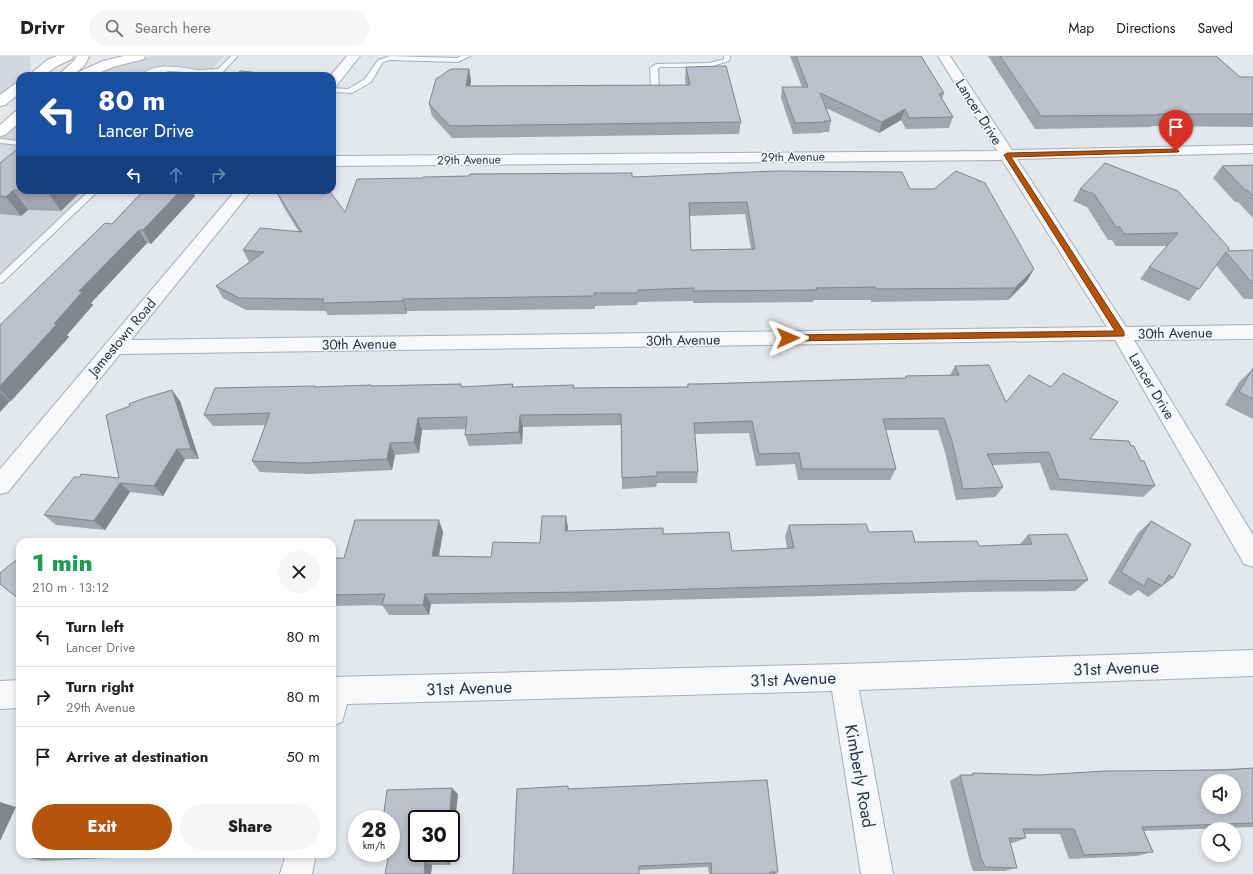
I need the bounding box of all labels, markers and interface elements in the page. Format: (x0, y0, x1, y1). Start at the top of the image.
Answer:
search box (89, 10, 369, 46)
text: Drivr (20, 14, 65, 41)
icon: search (103, 17, 125, 39)
text: Search here (135, 17, 211, 39)
text: Map (1068, 18, 1094, 38)
text: Directions (1116, 18, 1176, 38)
text: Saved (1198, 18, 1233, 38)
street label: Lancer Drive (951, 75, 1007, 149)
text: 80 m (98, 80, 165, 121)
icon: left (32, 88, 84, 140)
pin (1159, 110, 1193, 151)
icon: arrive (1165, 116, 1187, 138)
text: Lancer Drive (98, 118, 194, 144)
street label: 29th Avenue (761, 147, 825, 167)
street label: 29th Avenue (437, 150, 501, 170)
icon: left (123, 164, 145, 186)
icon: ahead (165, 164, 187, 186)
icon: right (207, 164, 229, 186)
street label: Jamestown Road (82, 294, 160, 382)
position arrow (767, 317, 809, 359)
street label: 30th Avenue (1138, 322, 1212, 344)
street label: 30th Avenue (646, 329, 720, 351)
street label: 30th Avenue (322, 333, 396, 355)
street label: Lancer Drive (1124, 349, 1180, 423)
text: 1 min (32, 545, 93, 580)
button: close (278, 551, 320, 593)
text: 210 m · 13:12 (32, 578, 109, 597)
text: Turn left (66, 616, 124, 638)
icon: left (32, 626, 54, 648)
text: 80 m (287, 626, 320, 648)
text: Lancer Drive (66, 638, 135, 657)
street label: 31st Avenue (1073, 654, 1160, 681)
street label: 31st Avenue (750, 665, 837, 692)
street label: 31st Avenue (426, 674, 513, 701)
text: Turn right (66, 676, 134, 698)
icon: right (32, 686, 54, 708)
text: 80 m (287, 686, 320, 708)
text: 29th Avenue (66, 698, 135, 717)
street label: Kimberly Road (839, 722, 881, 830)
icon: arrive (32, 746, 54, 768)
text: Arrive at destination (66, 746, 208, 768)
text: 50 m (286, 746, 320, 768)
map controls (1201, 774, 1241, 862)
button: sound (1201, 774, 1241, 814)
button: Exit (32, 804, 172, 850)
button: Share (180, 804, 320, 850)
speed limit sign: 30 (408, 810, 460, 862)
text: 28 (361, 816, 387, 845)
button: search (1201, 822, 1241, 862)
text: km/h (363, 838, 385, 853)

